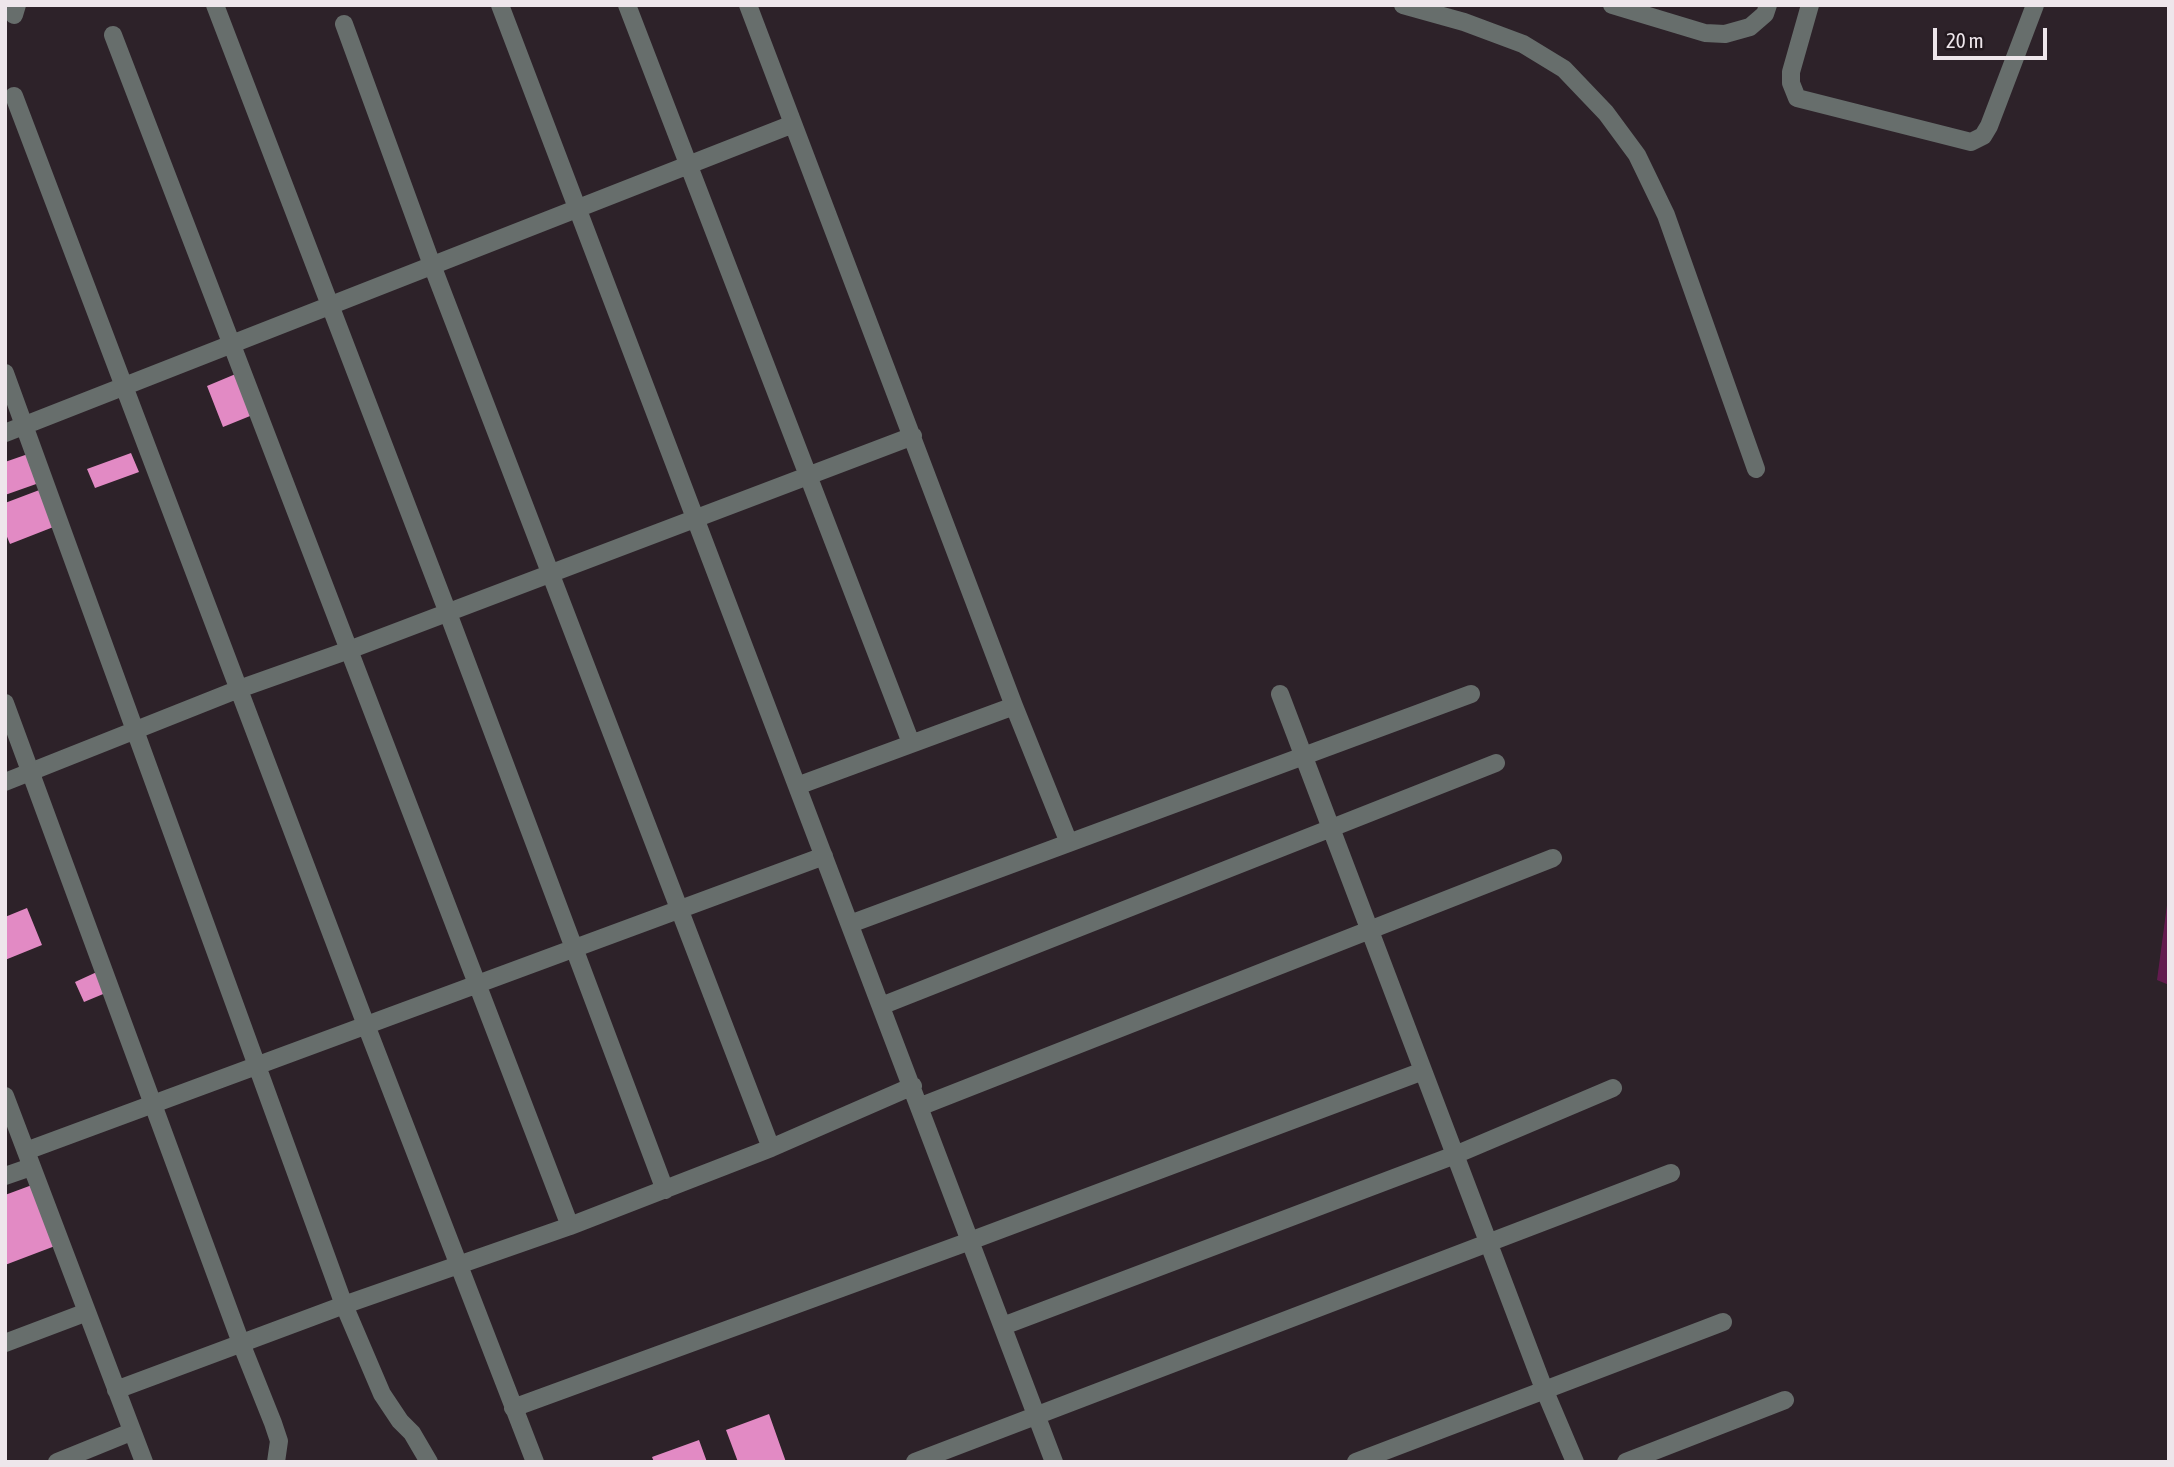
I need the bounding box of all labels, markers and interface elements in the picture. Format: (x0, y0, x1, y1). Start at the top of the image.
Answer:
scale bar (1936, 14, 2050, 58)
text: 20 m (1946, 28, 1984, 52)

